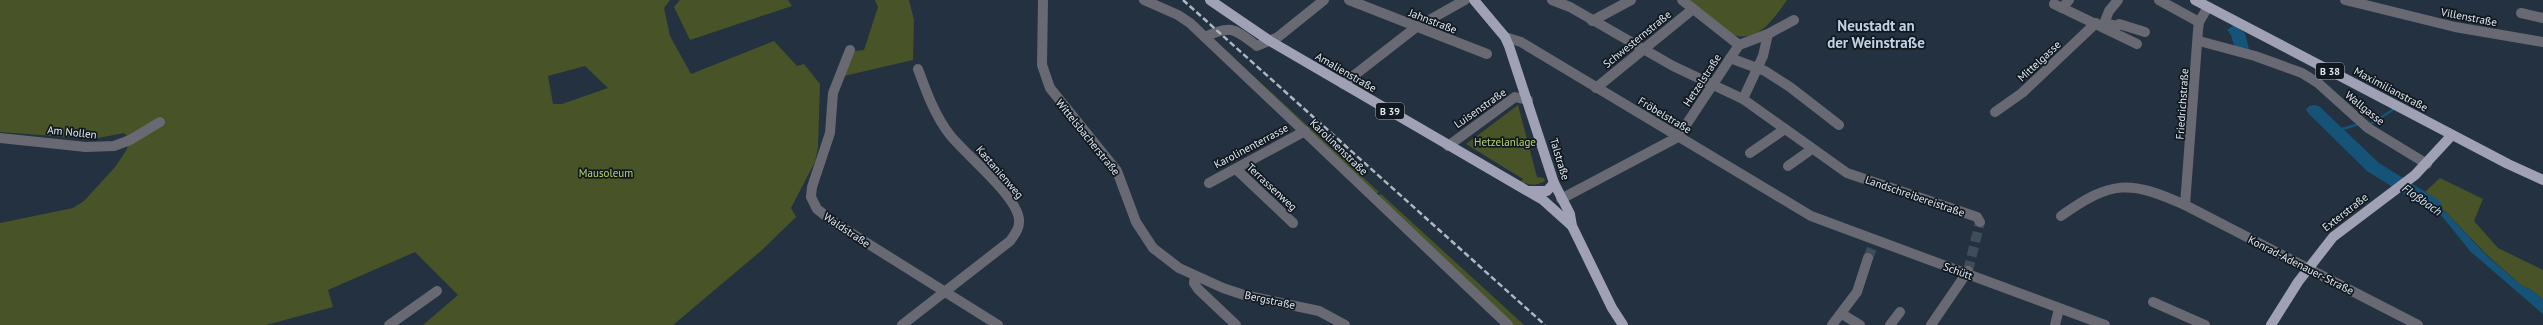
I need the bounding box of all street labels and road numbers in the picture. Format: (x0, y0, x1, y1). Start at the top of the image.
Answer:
street label: Jahnstraße (1406, 5, 1459, 37)
street label: Villenstraße (2439, 5, 2499, 29)
street label: Schwesternstraße (1600, 7, 1674, 71)
street label: Mittelgasse (2014, 37, 2064, 85)
street label: Amalienstraße (1313, 49, 1379, 95)
street label: Hetzelstraße (1680, 51, 1724, 109)
road number: B 38 (2316, 63, 2344, 79)
street label: Maximilianstraße (2352, 64, 2431, 115)
street label: Friedrichstraße (2173, 68, 2191, 140)
street label: Luisenstraße (1451, 85, 1509, 131)
street label: Wallgasse (2342, 88, 2388, 128)
street label: Fröbelstraße (1636, 94, 1695, 137)
street label: Wittelsbacherstraße (1053, 96, 1123, 178)
road number: B 39 (1376, 103, 1404, 119)
street label: Karolinenstraße (1307, 116, 1371, 178)
street label: Karolinenterrasse (1211, 120, 1291, 171)
street label: Am Nollen (47, 122, 97, 142)
street label: Talstraße (1547, 136, 1573, 182)
street label: Kastanienweg (973, 143, 1027, 201)
street label: Terrassenweg (1244, 160, 1300, 214)
street label: Landschreibereistraße (1863, 172, 1967, 220)
street label: Exterstraße (2319, 190, 2371, 234)
street label: Waldstraße (821, 209, 873, 251)
street label: Konrad-Adenauer-Straße (2246, 232, 2357, 298)
street label: Schütt (1941, 259, 1975, 283)
street label: Bergstraße (1243, 288, 1297, 312)

